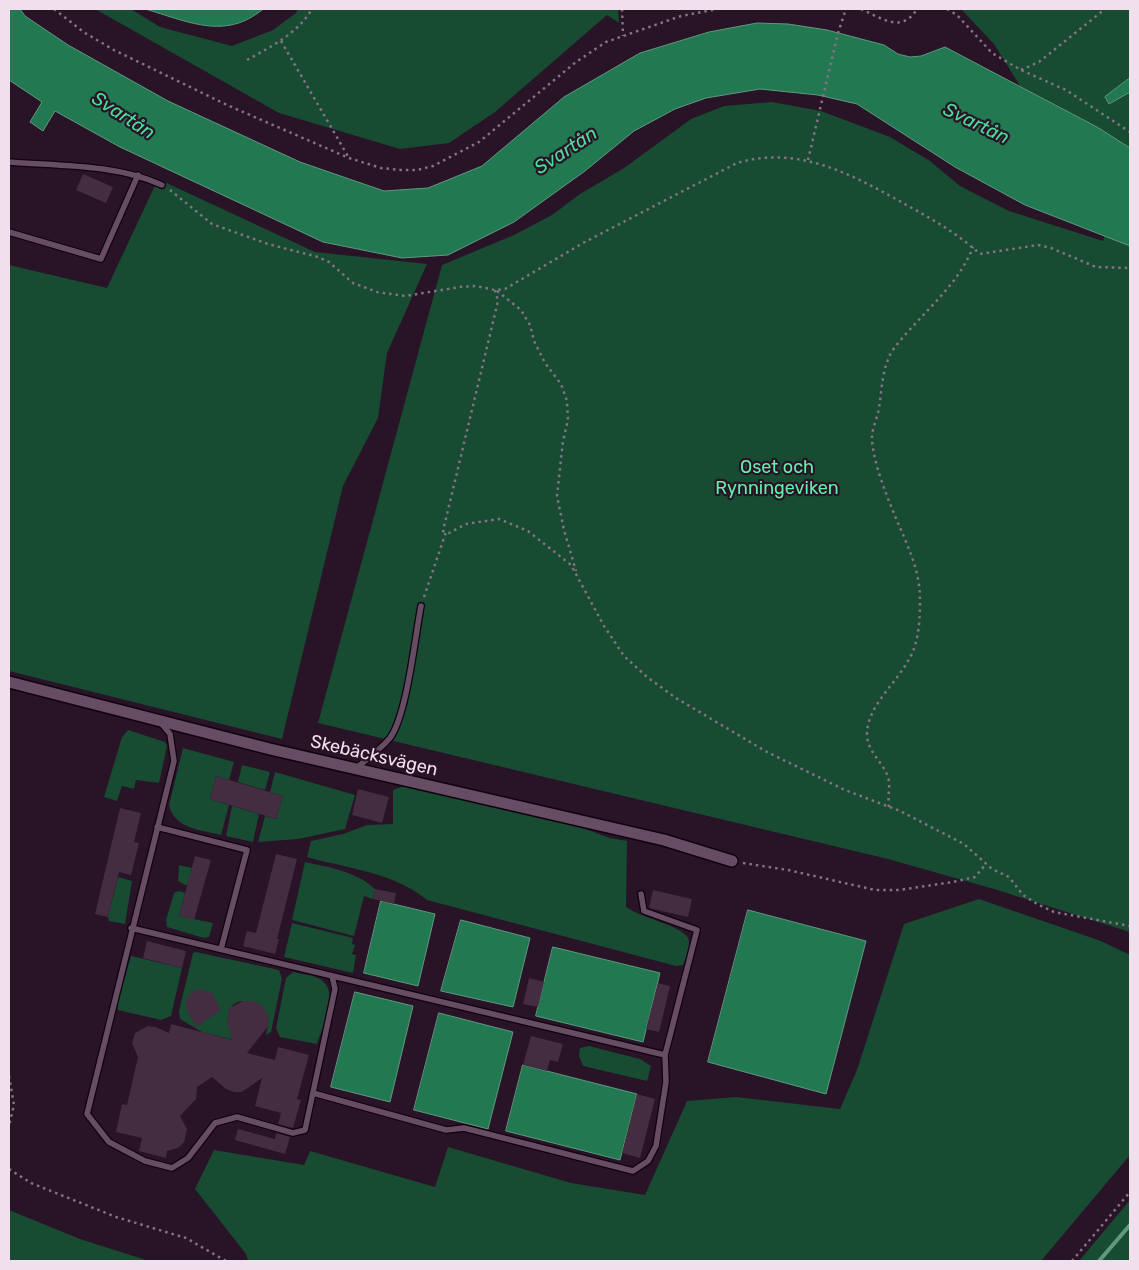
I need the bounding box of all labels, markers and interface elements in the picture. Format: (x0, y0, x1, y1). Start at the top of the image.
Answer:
water label: Svartån (87, 87, 159, 145)
water label: Svartån (939, 98, 1013, 150)
water label: Svartån (530, 122, 602, 180)
park label: Oset och Rynningeviken (715, 457, 839, 499)
street label: Skebäcksvägen (308, 731, 440, 781)

